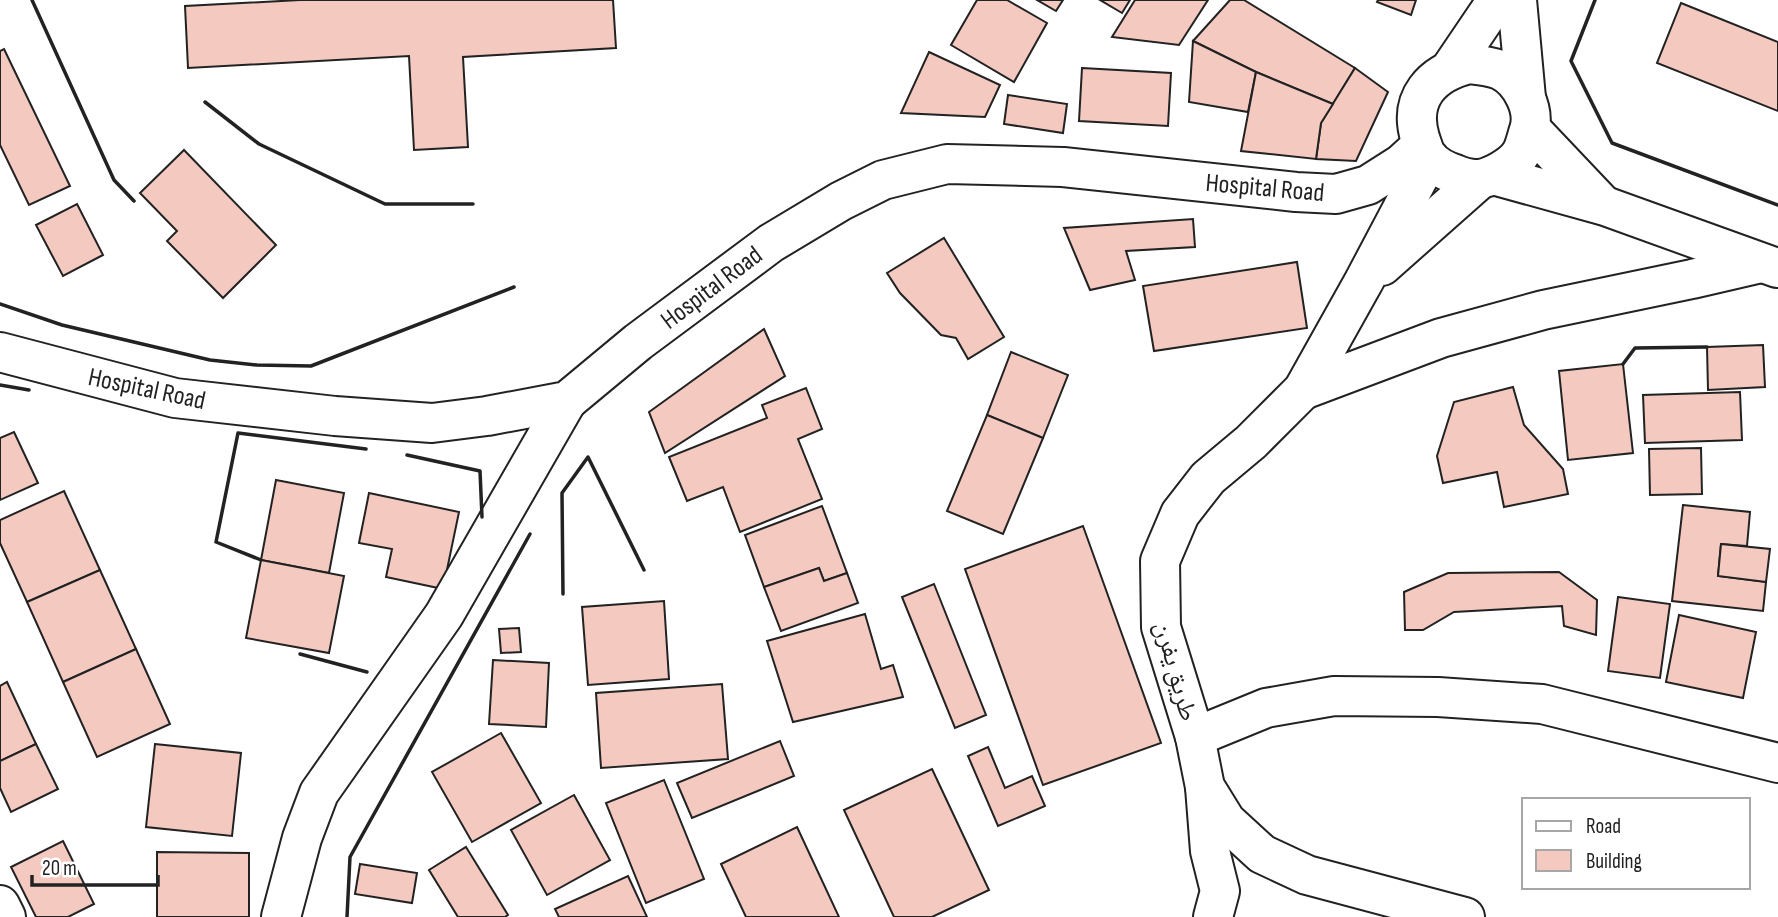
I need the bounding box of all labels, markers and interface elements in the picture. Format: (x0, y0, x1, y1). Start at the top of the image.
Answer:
street label: Hospital Road (1204, 168, 1326, 209)
street label: Hospital Road (655, 240, 769, 336)
street label: Hospital Road (85, 362, 208, 417)
street label: طريق يفرن (1147, 618, 1204, 725)
legend (1522, 798, 1750, 889)
text: Road (1586, 814, 1621, 839)
scale bar (32, 844, 158, 888)
text: Building (1586, 849, 1642, 874)
text: 20 m (42, 856, 77, 881)

